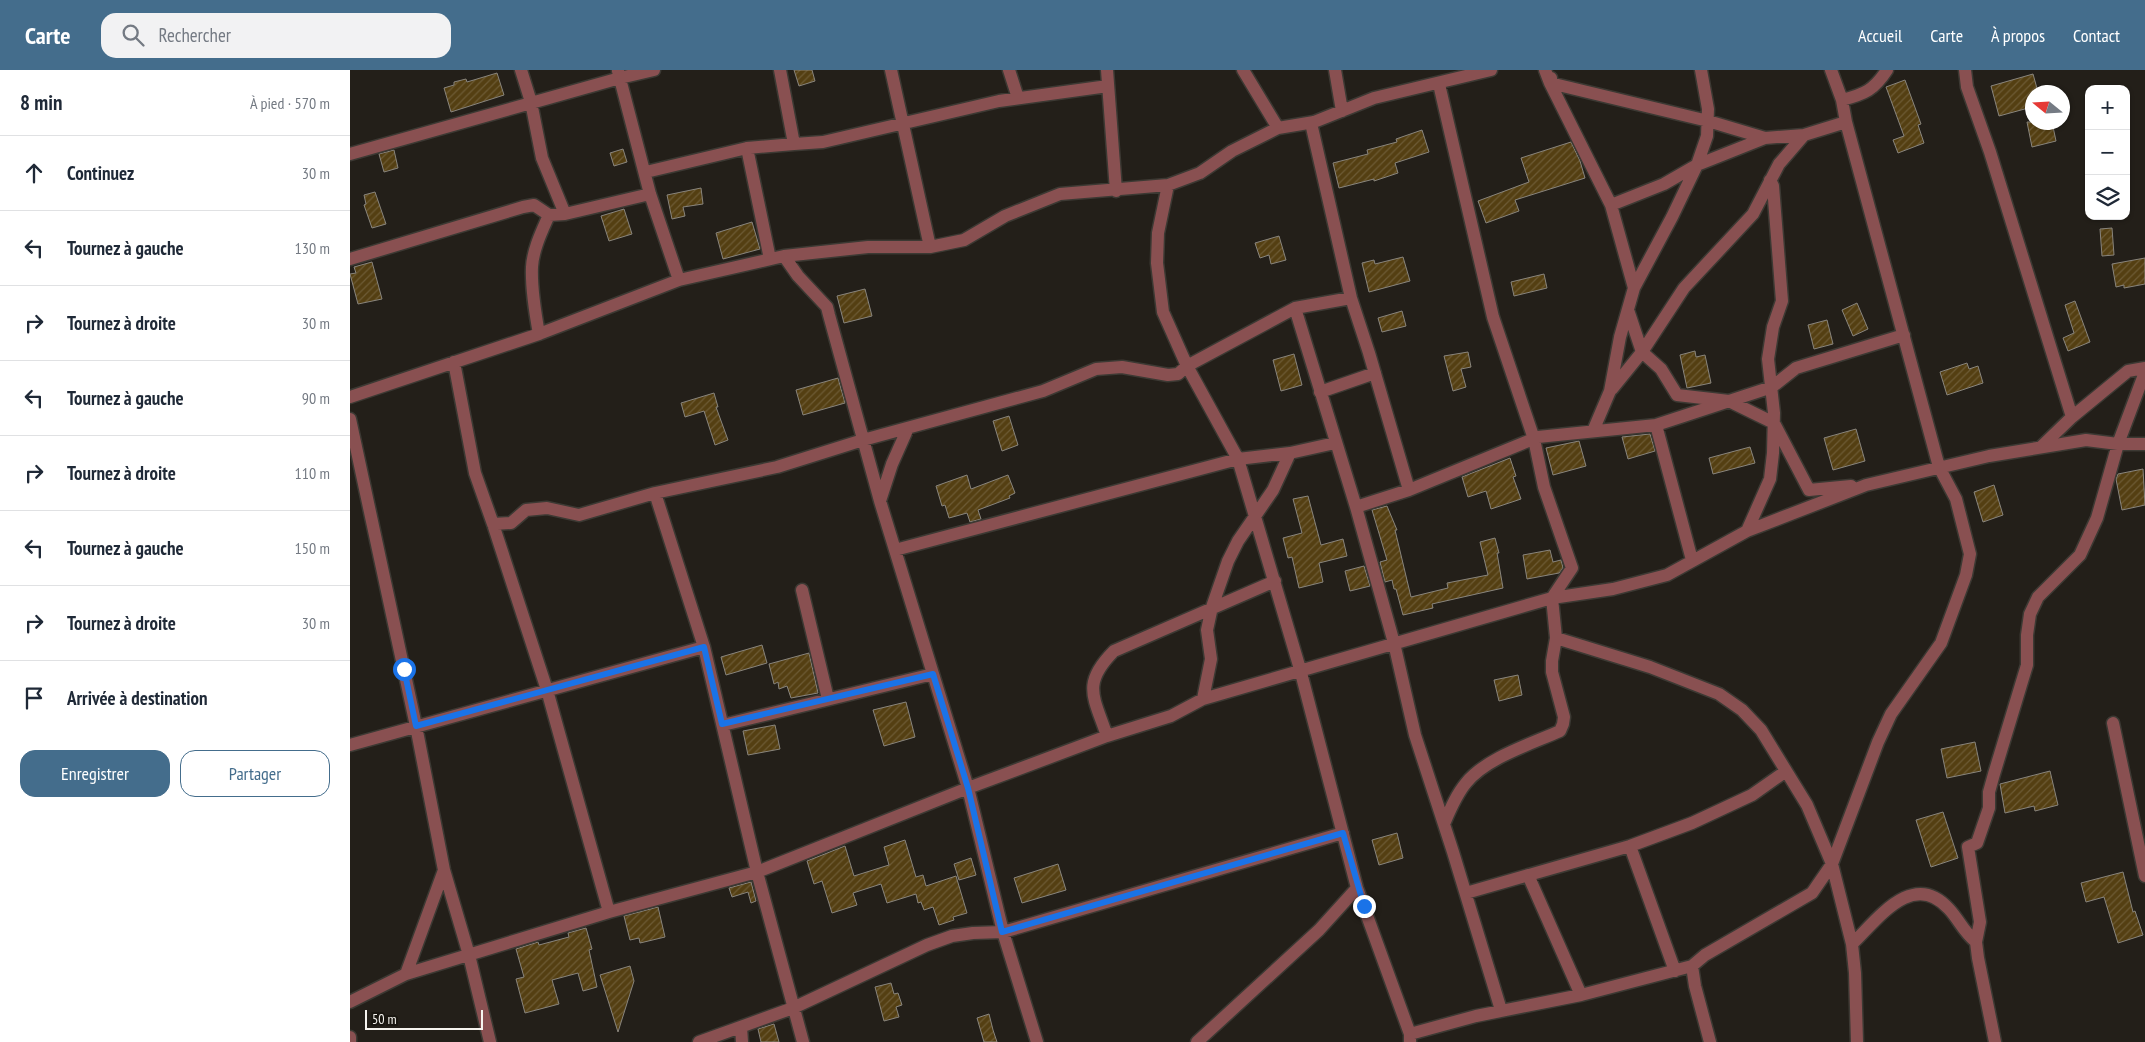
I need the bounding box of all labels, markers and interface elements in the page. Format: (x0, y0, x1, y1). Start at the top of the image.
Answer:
search box (101, 13, 451, 58)
text: Carte (25, 20, 71, 51)
icon: search (119, 21, 147, 49)
text: Rechercher (159, 23, 231, 47)
text: Accueil (1858, 24, 1902, 47)
text: Carte (1930, 24, 1963, 47)
text: À propos (1991, 24, 2045, 47)
text: Contact (2073, 24, 2120, 47)
north arrow (2025, 85, 2070, 130)
map controls (2085, 85, 2130, 220)
button: + (2085, 85, 2130, 130)
text: 8 min (20, 89, 62, 116)
text: À pied · 570 m (250, 93, 330, 113)
button: − (2085, 130, 2130, 175)
icon: ahead (20, 159, 48, 187)
text: Continuez (67, 161, 134, 185)
text: 30 m (302, 163, 330, 183)
button: layers (2085, 175, 2130, 220)
icon: left (20, 234, 48, 262)
text: Tournez à gauche (67, 236, 184, 260)
text: 130 m (295, 238, 330, 258)
icon: right (20, 309, 48, 337)
text: Tournez à droite (67, 311, 176, 335)
text: 30 m (302, 313, 330, 333)
icon: left (20, 384, 48, 412)
text: Tournez à gauche (67, 386, 184, 410)
text: 90 m (302, 388, 330, 408)
icon: right (20, 459, 48, 487)
text: Tournez à droite (67, 461, 176, 485)
text: 110 m (295, 463, 330, 483)
icon: left (20, 534, 48, 562)
text: Tournez à gauche (67, 536, 184, 560)
text: 150 m (295, 538, 330, 558)
icon: right (20, 609, 48, 637)
text: Tournez à droite (67, 611, 176, 635)
text: 30 m (302, 613, 330, 633)
route start (393, 658, 416, 681)
icon: arrive (20, 684, 48, 712)
text: Arrivée à destination (67, 686, 208, 710)
button: Enregistrer (20, 750, 170, 797)
button: Partager (180, 750, 330, 797)
route end (1353, 895, 1376, 918)
scale bar (365, 1007, 482, 1030)
text: 50 m (372, 1010, 397, 1028)

